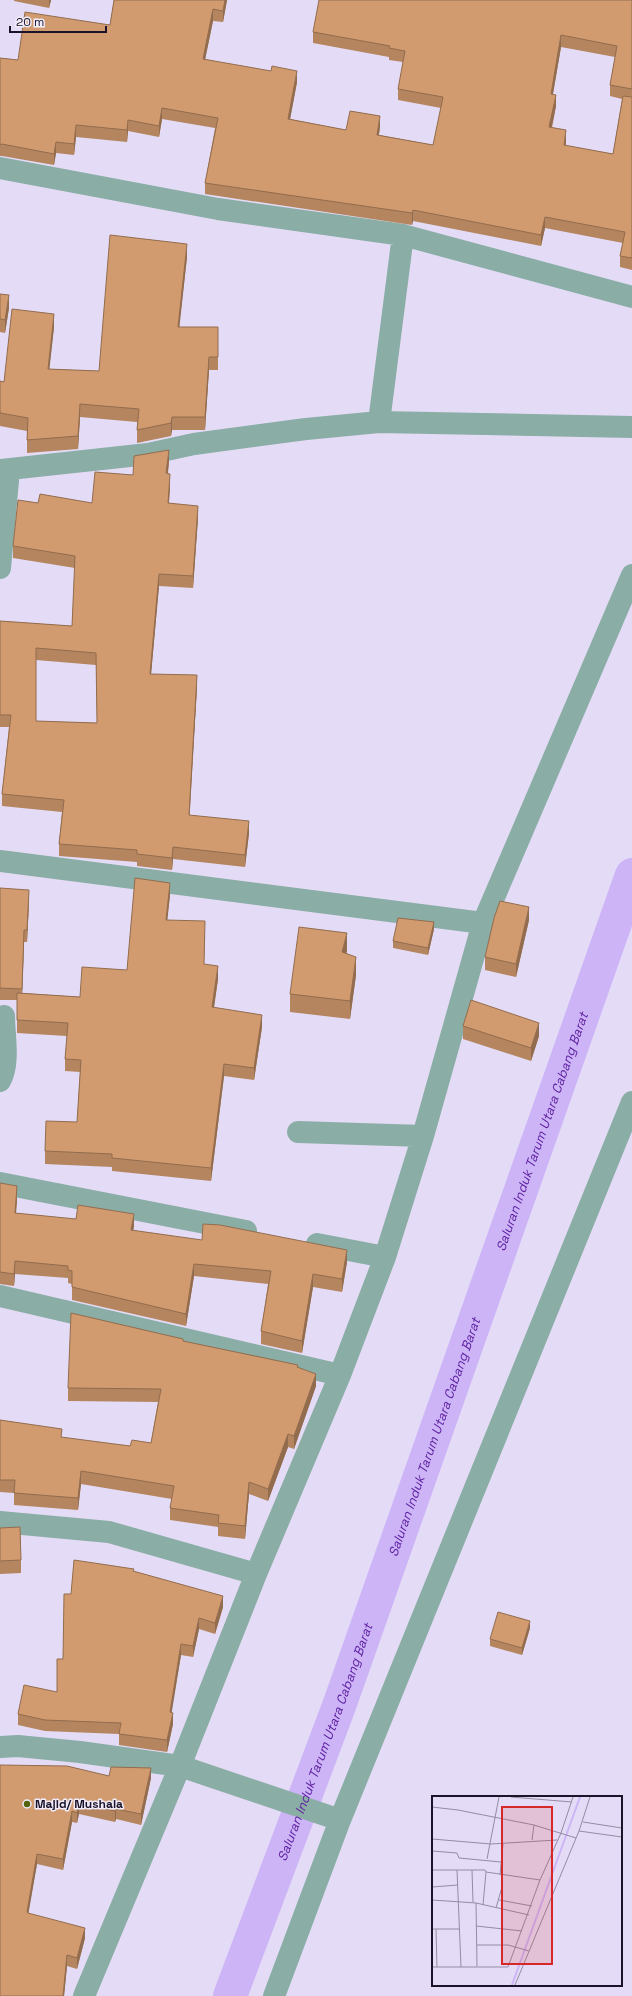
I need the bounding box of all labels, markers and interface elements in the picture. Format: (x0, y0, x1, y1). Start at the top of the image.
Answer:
scale bar (10, 8, 106, 34)
text: 20 m (16, 14, 44, 30)
water label: Saluran Induk Tarum Utara Cabang Barat (492, 1009, 592, 1253)
water label: Saluran Induk Tarum Utara Cabang Barat (384, 1314, 484, 1559)
water label: Saluran Induk Tarum Utara Cabang Barat (273, 1620, 376, 1863)
place label: Majid/ Mushala (35, 1796, 123, 1812)
inset map (432, 1796, 622, 1986)
marker: Majid/ Mushala (22, 1799, 32, 1809)

